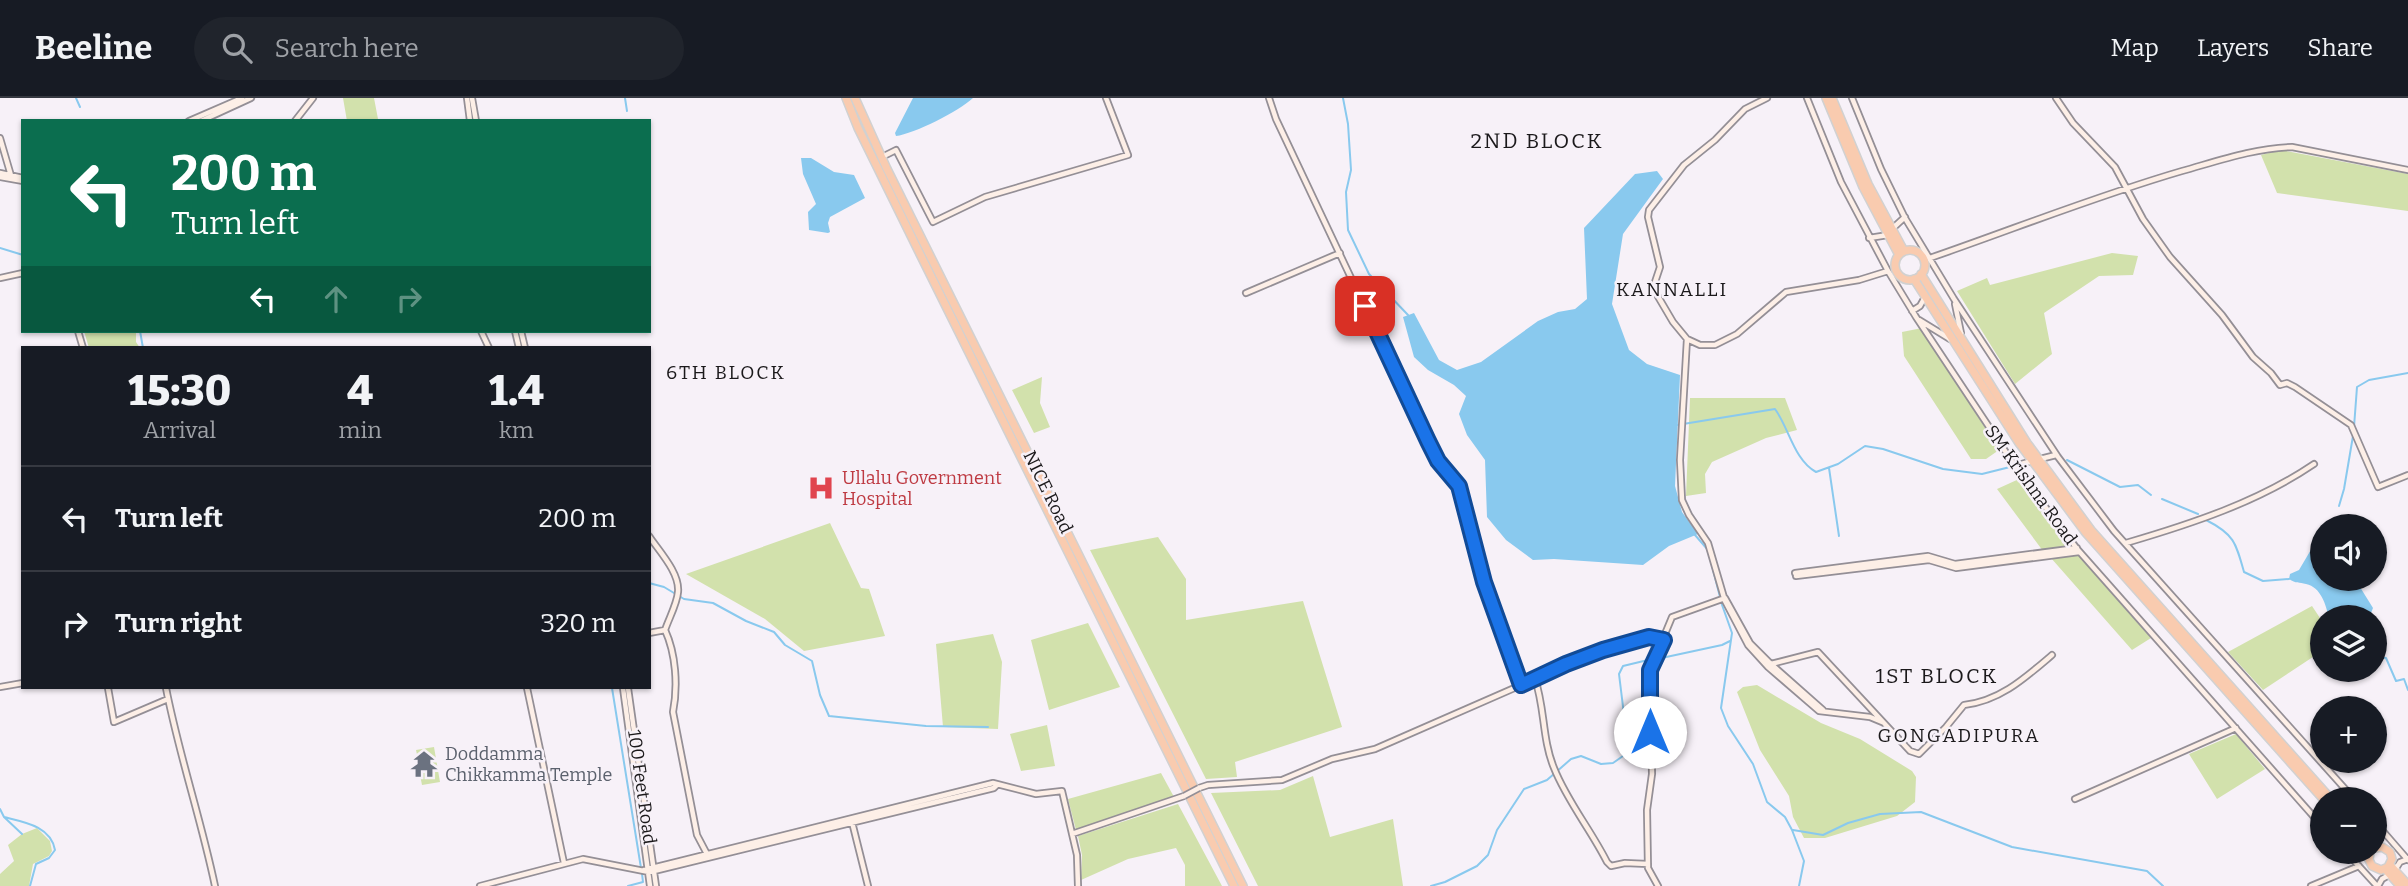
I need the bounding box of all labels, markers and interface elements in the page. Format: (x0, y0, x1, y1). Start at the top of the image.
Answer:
search box (194, 17, 684, 80)
text: Beeline (35, 28, 152, 68)
icon: search (218, 29, 256, 67)
text: Search here (274, 33, 419, 64)
text: Map (2111, 34, 2159, 62)
text: Layers (2197, 34, 2269, 62)
text: Share (2307, 34, 2373, 62)
district label: 2ND BLOCK (1470, 128, 1604, 154)
text: 200 m (171, 144, 316, 203)
icon: left (56, 147, 147, 238)
text: Turn left (171, 204, 299, 242)
pin (1335, 276, 1395, 336)
district label: KANNALLI (1616, 278, 1728, 301)
icon: left (244, 280, 282, 318)
icon: ahead (317, 280, 355, 318)
icon: right (390, 280, 428, 318)
icon: arrive (1346, 287, 1384, 325)
district label: 6TH BLOCK (666, 361, 786, 384)
text: 15:30 (128, 366, 231, 416)
text: 4 (347, 366, 373, 416)
text: 1.4 (489, 366, 544, 416)
text: Arrival (143, 416, 216, 444)
text: min (338, 416, 382, 444)
text: km (499, 416, 534, 444)
street label: SM Krishna Road (1980, 421, 2082, 549)
street label: NICE Road (1019, 447, 1078, 537)
place label: Ullalu Government Hospital (842, 467, 1002, 510)
hospital icon: Ullalu Government Hospital (806, 473, 836, 503)
icon: left (56, 500, 94, 538)
text: Turn left (115, 503, 223, 534)
text: 200 m (539, 503, 616, 534)
map controls (2310, 514, 2387, 864)
button: sound (2310, 514, 2387, 591)
icon: right (56, 605, 94, 643)
button: layers (2310, 605, 2387, 682)
text: Turn right (115, 608, 242, 639)
text: 320 m (540, 608, 616, 639)
district label: 1ST BLOCK (1876, 663, 1998, 689)
position arrow (1613, 695, 1687, 769)
button: + (2310, 696, 2387, 773)
district label: GONGADIPURA (1877, 724, 2041, 747)
street label: 100 Feet Road (623, 728, 661, 846)
place label: Doddamma Chikkamma Temple (445, 743, 612, 786)
temple icon: Doddamma Chikkamma Temple (409, 749, 439, 779)
button: − (2310, 787, 2387, 864)

